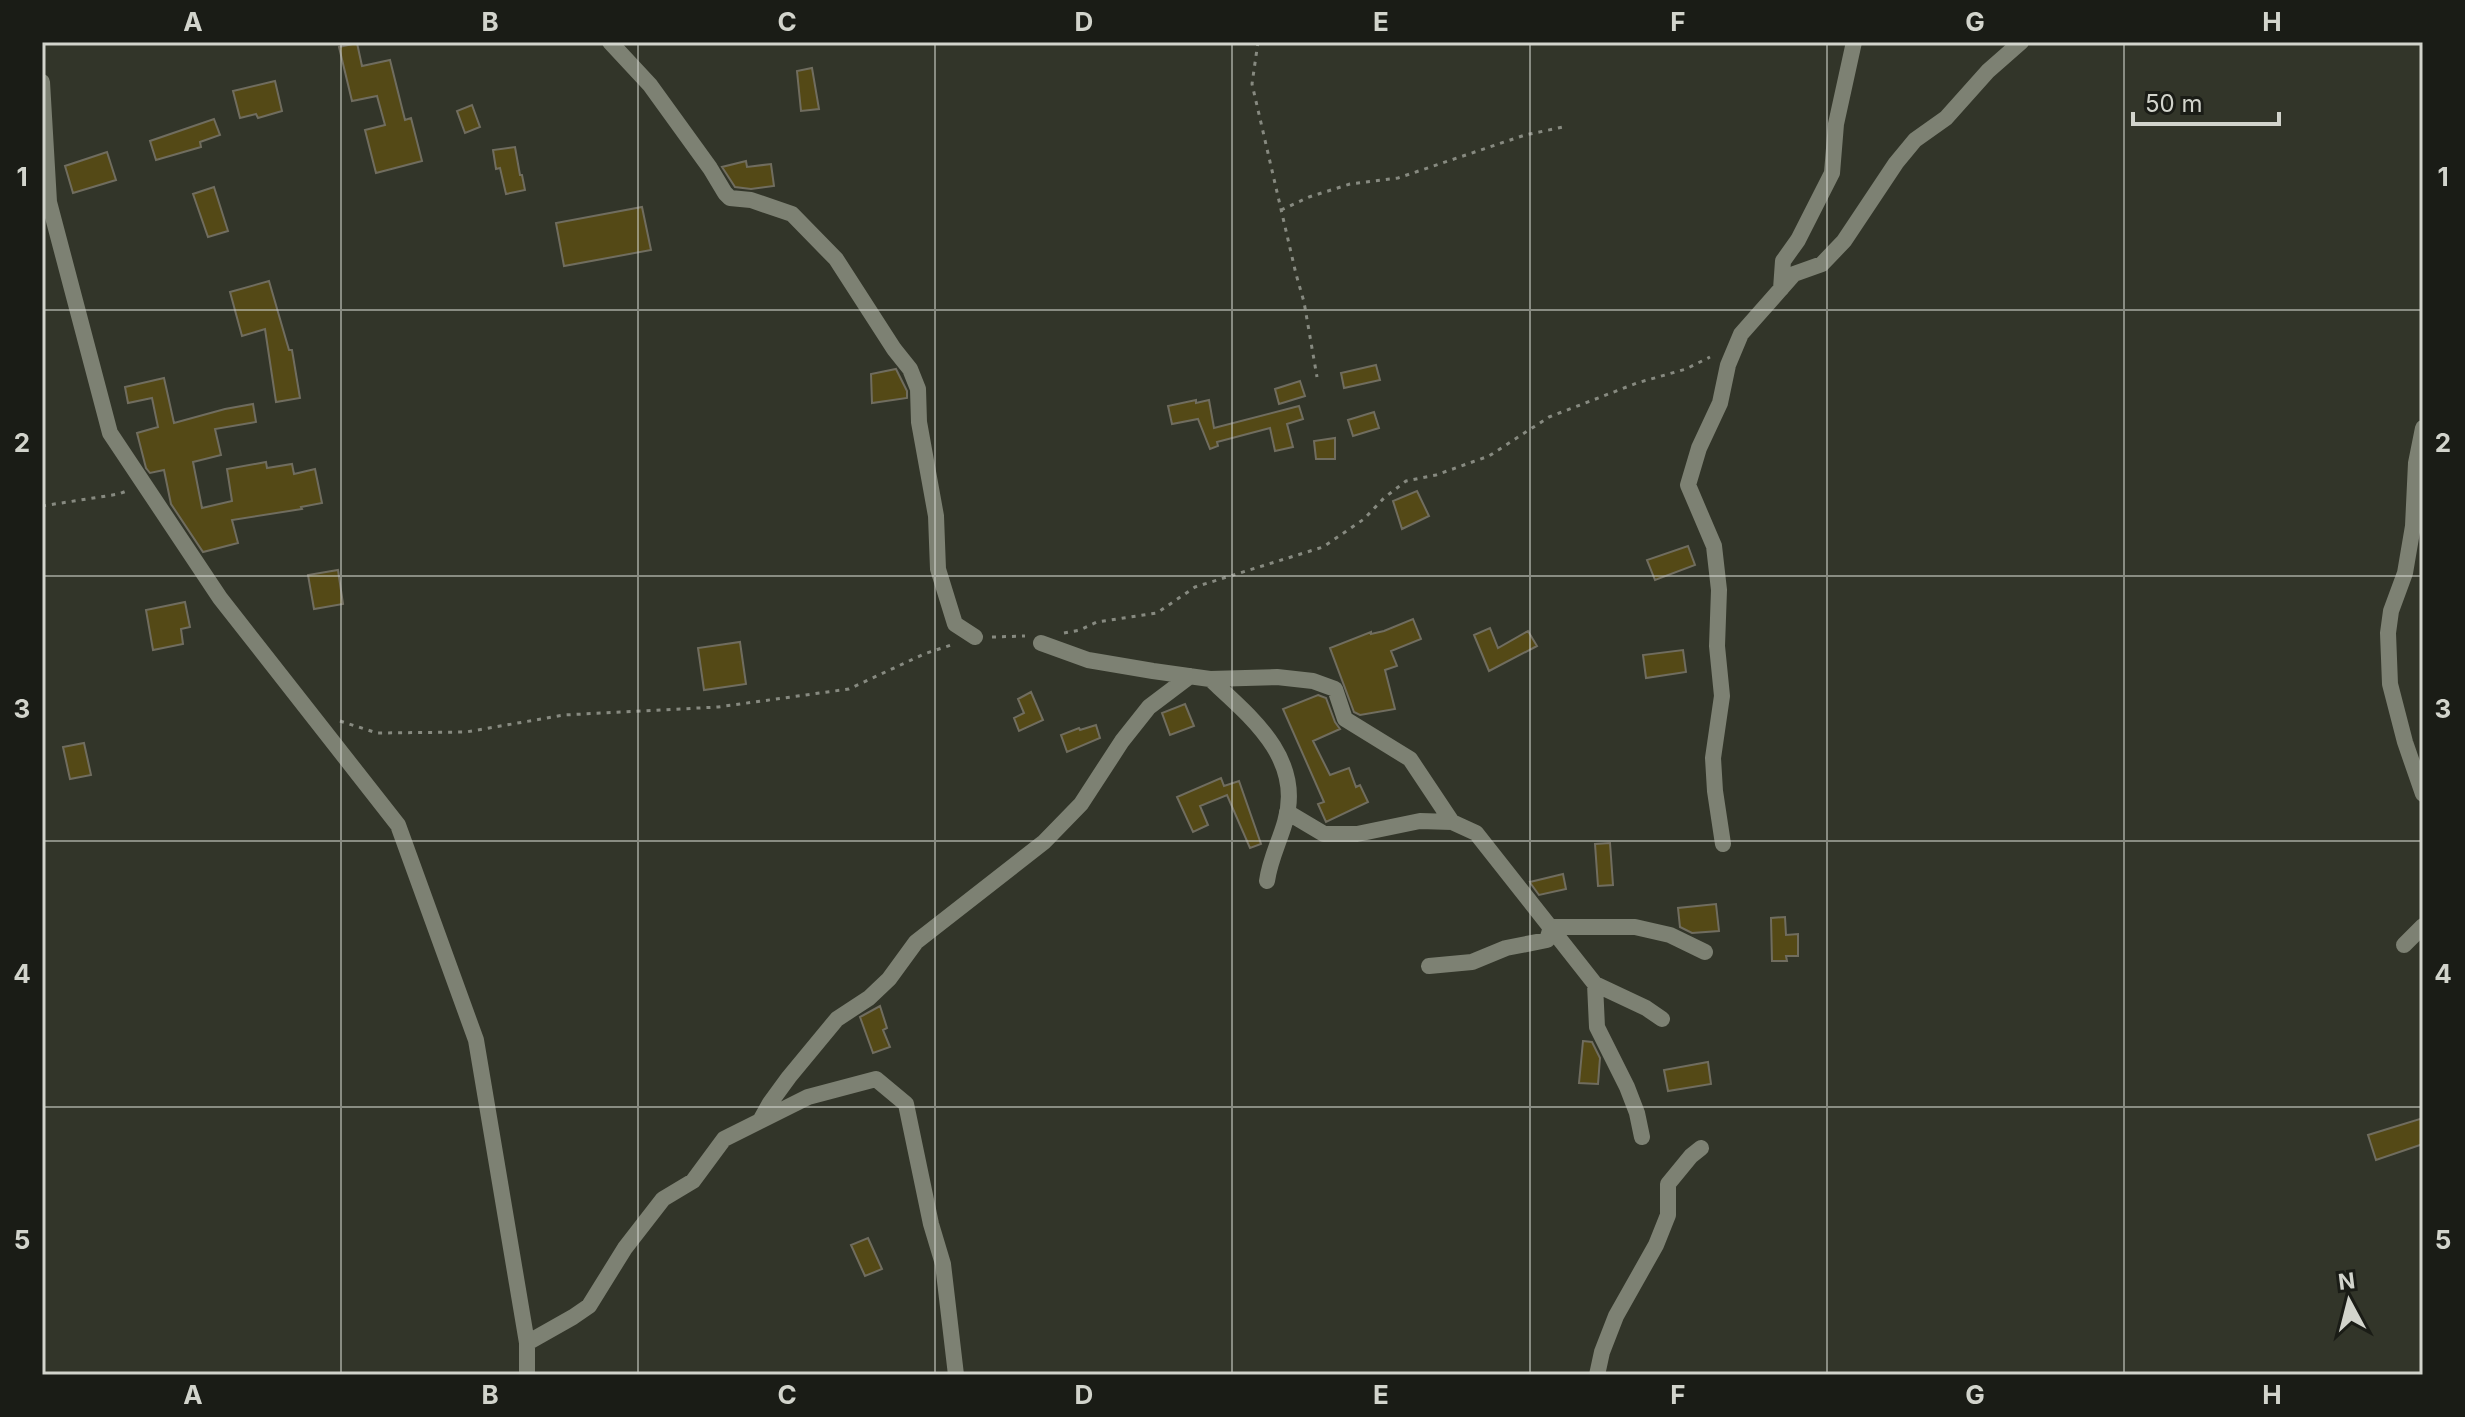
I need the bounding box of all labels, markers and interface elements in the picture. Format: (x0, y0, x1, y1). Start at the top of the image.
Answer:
text: A (183, 6, 203, 37)
text: B (481, 6, 499, 37)
text: C (777, 6, 797, 37)
text: D (1075, 6, 1093, 37)
text: E (1373, 6, 1389, 37)
text: F (1670, 6, 1686, 37)
text: G (1965, 6, 1985, 37)
text: H (2262, 6, 2282, 37)
scale bar (2133, 76, 2279, 126)
text: 50 m (2145, 89, 2203, 118)
text: 1 (16, 161, 28, 192)
text: 1 (2437, 161, 2449, 192)
text: 2 (14, 427, 30, 458)
text: 2 (2435, 427, 2451, 458)
text: 3 (14, 693, 30, 724)
text: 3 (2435, 693, 2451, 724)
text: 4 (13, 958, 31, 989)
text: 4 (2434, 958, 2452, 989)
text: 5 (14, 1224, 30, 1255)
text: 5 (2435, 1224, 2451, 1255)
north arrow (2309, 1261, 2389, 1341)
text: N (2337, 1267, 2356, 1295)
text: A (183, 1379, 203, 1410)
text: B (481, 1379, 499, 1410)
text: C (777, 1379, 797, 1410)
text: D (1075, 1379, 1093, 1410)
text: E (1373, 1379, 1389, 1410)
text: F (1670, 1379, 1686, 1410)
text: G (1965, 1379, 1985, 1410)
text: H (2262, 1379, 2282, 1410)

